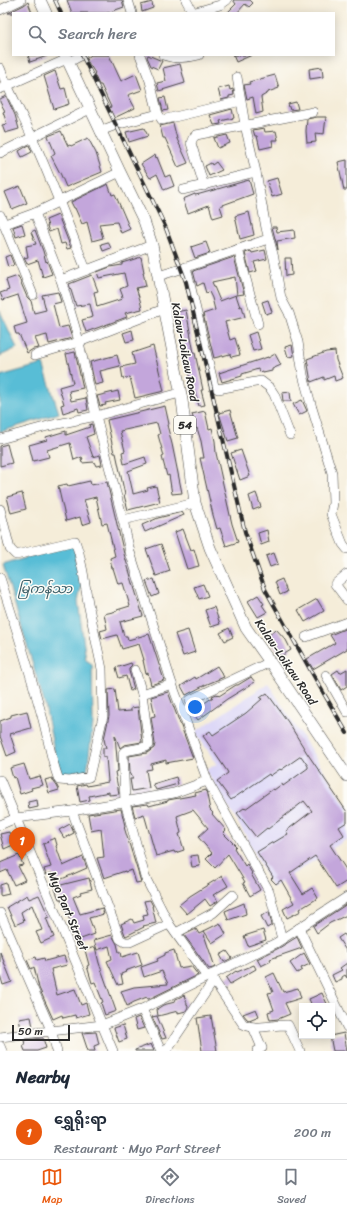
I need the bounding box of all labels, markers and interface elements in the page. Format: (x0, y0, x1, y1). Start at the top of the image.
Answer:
search box (12, 12, 335, 56)
text: Search here (58, 21, 137, 47)
icon: search (26, 23, 48, 45)
street label: Kalaw-Loikaw Road (165, 300, 206, 404)
road number: 54 (174, 416, 196, 434)
water label: မြကန်သာ (18, 577, 73, 600)
street label: Kalaw-Loikaw Road (249, 614, 324, 710)
your location (185, 697, 205, 717)
pin: 1 (9, 827, 35, 860)
street label: Myo Part Street (41, 868, 95, 955)
map controls (299, 1003, 335, 1039)
button: locate (299, 1003, 335, 1039)
text: 50 m (18, 1022, 43, 1041)
scale bar (12, 1023, 70, 1042)
text: Nearby (16, 1062, 70, 1092)
text: ရွှေရိုးရာ (54, 1106, 107, 1132)
text: 1 (26, 1121, 32, 1144)
text: 200 m (294, 1121, 331, 1144)
text: Restaurant · Myo Part Street (54, 1137, 221, 1160)
tab: Map (41, 1166, 63, 1209)
tab: Directions (145, 1166, 195, 1209)
tab: Saved (277, 1166, 306, 1209)

